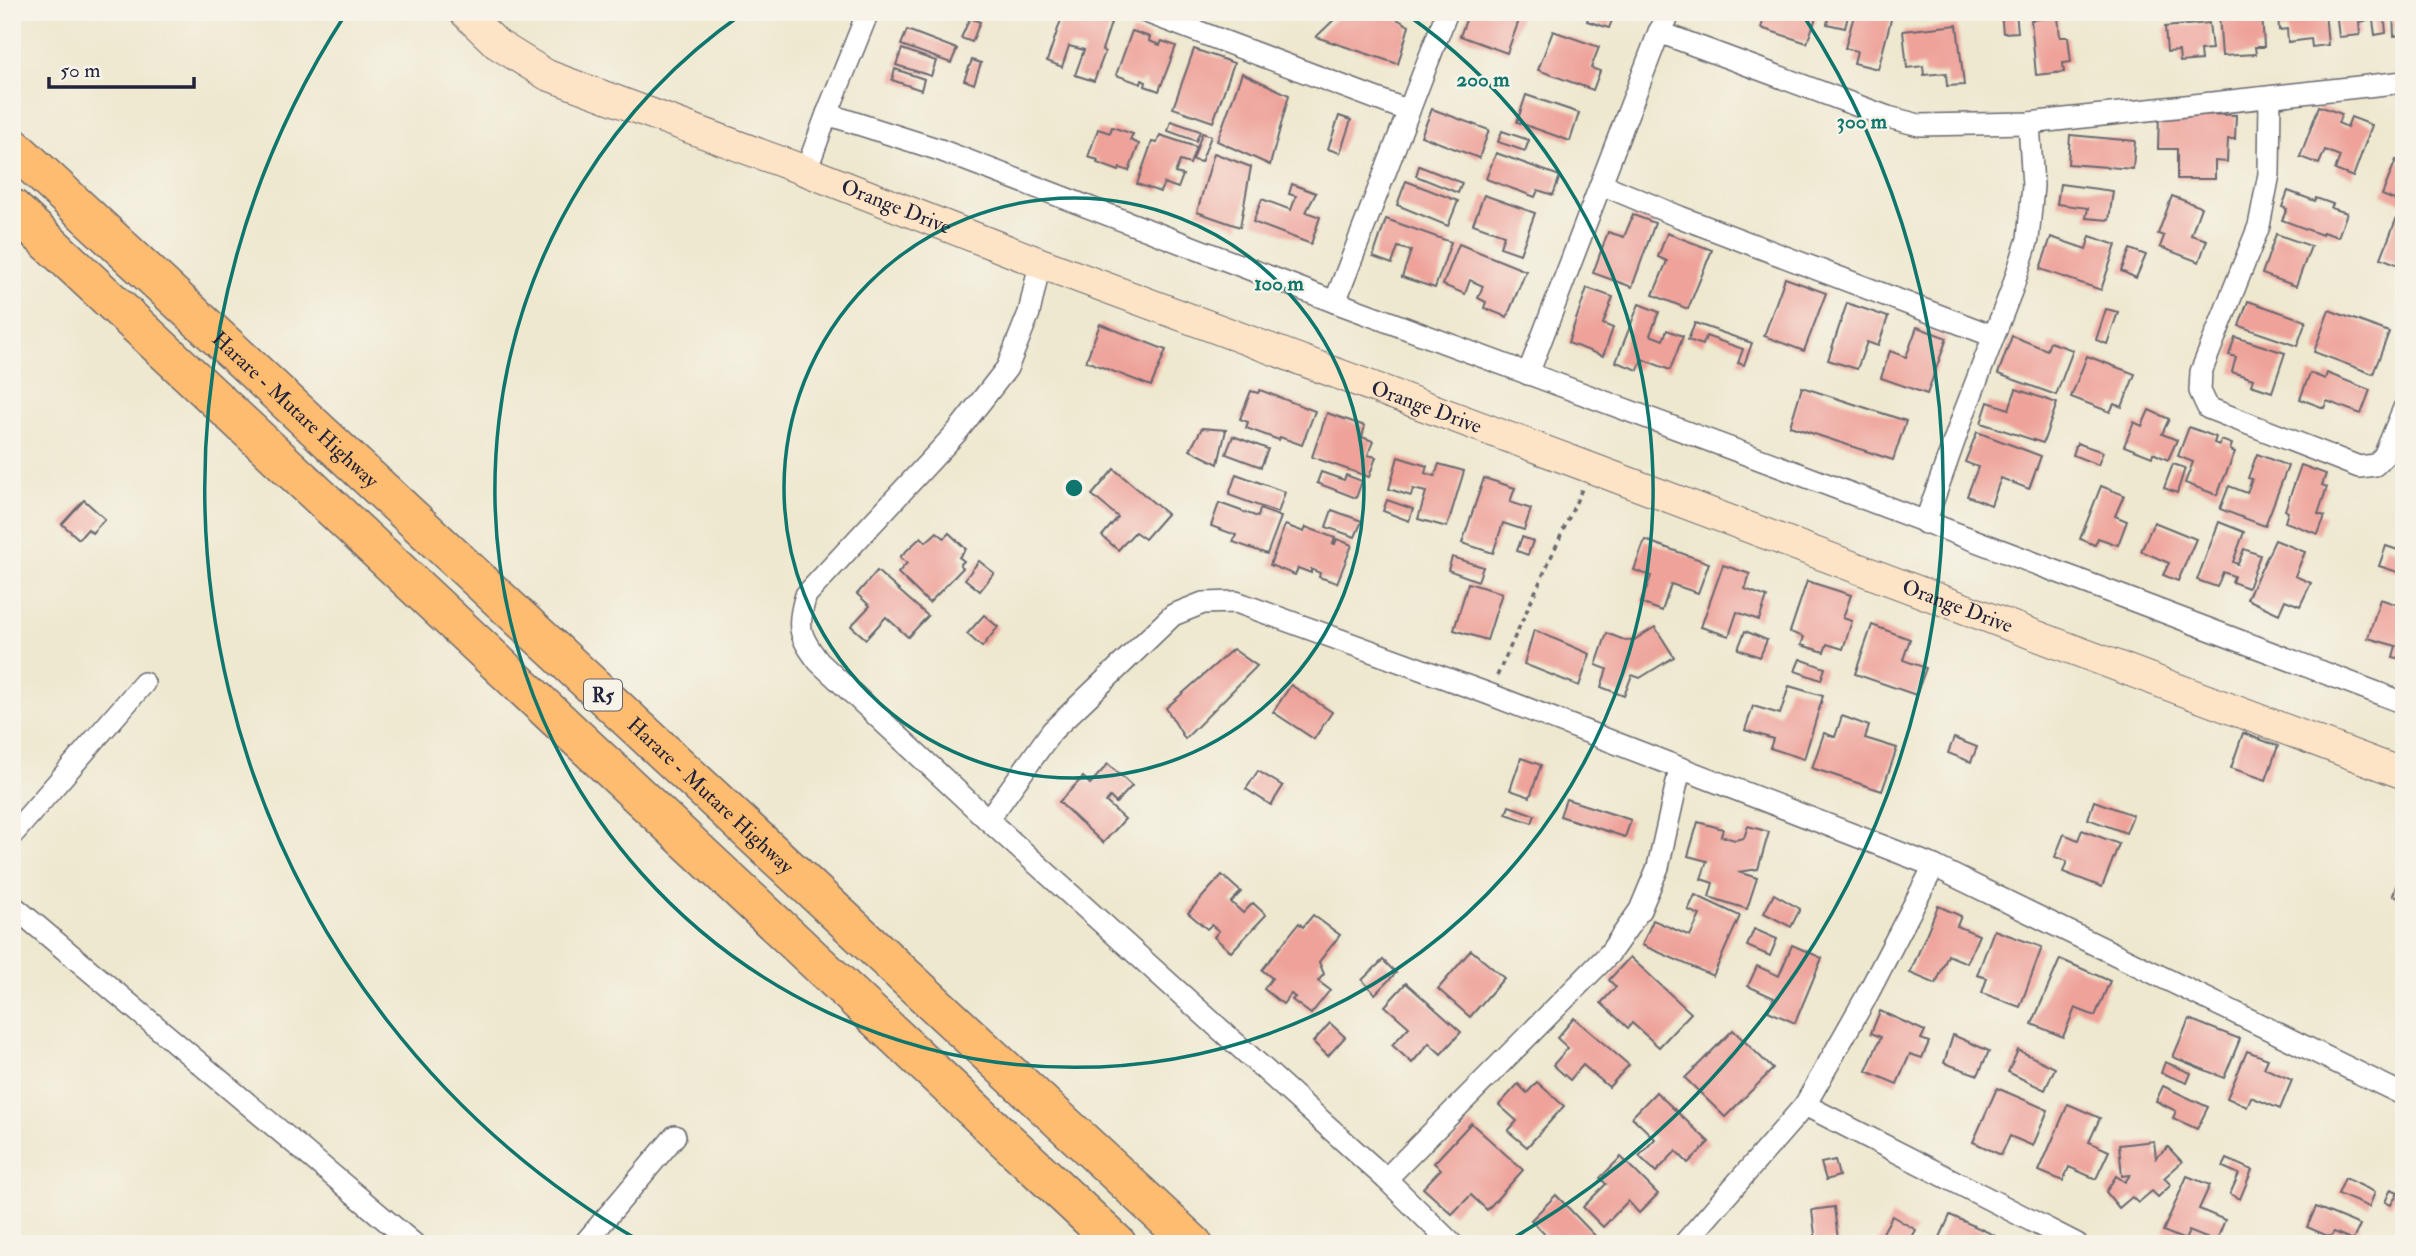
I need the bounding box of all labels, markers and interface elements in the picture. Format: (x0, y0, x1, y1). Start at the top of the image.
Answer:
scale bar (49, 46, 194, 90)
text: 50 m (60, 57, 101, 84)
text: 200 m (1457, 66, 1510, 93)
text: 300 m (1837, 108, 1888, 135)
street label: Orange Drive (837, 173, 955, 241)
text: 100 m (1254, 270, 1305, 297)
street label: Harare - Mutare Highway (206, 326, 385, 495)
street label: Orange Drive (1367, 374, 1486, 440)
centre of rings (1062, 476, 1086, 500)
street label: Orange Drive (1898, 573, 2017, 640)
road number: R5 (584, 680, 622, 710)
street label: Harare - Mutare Highway (621, 712, 800, 881)

